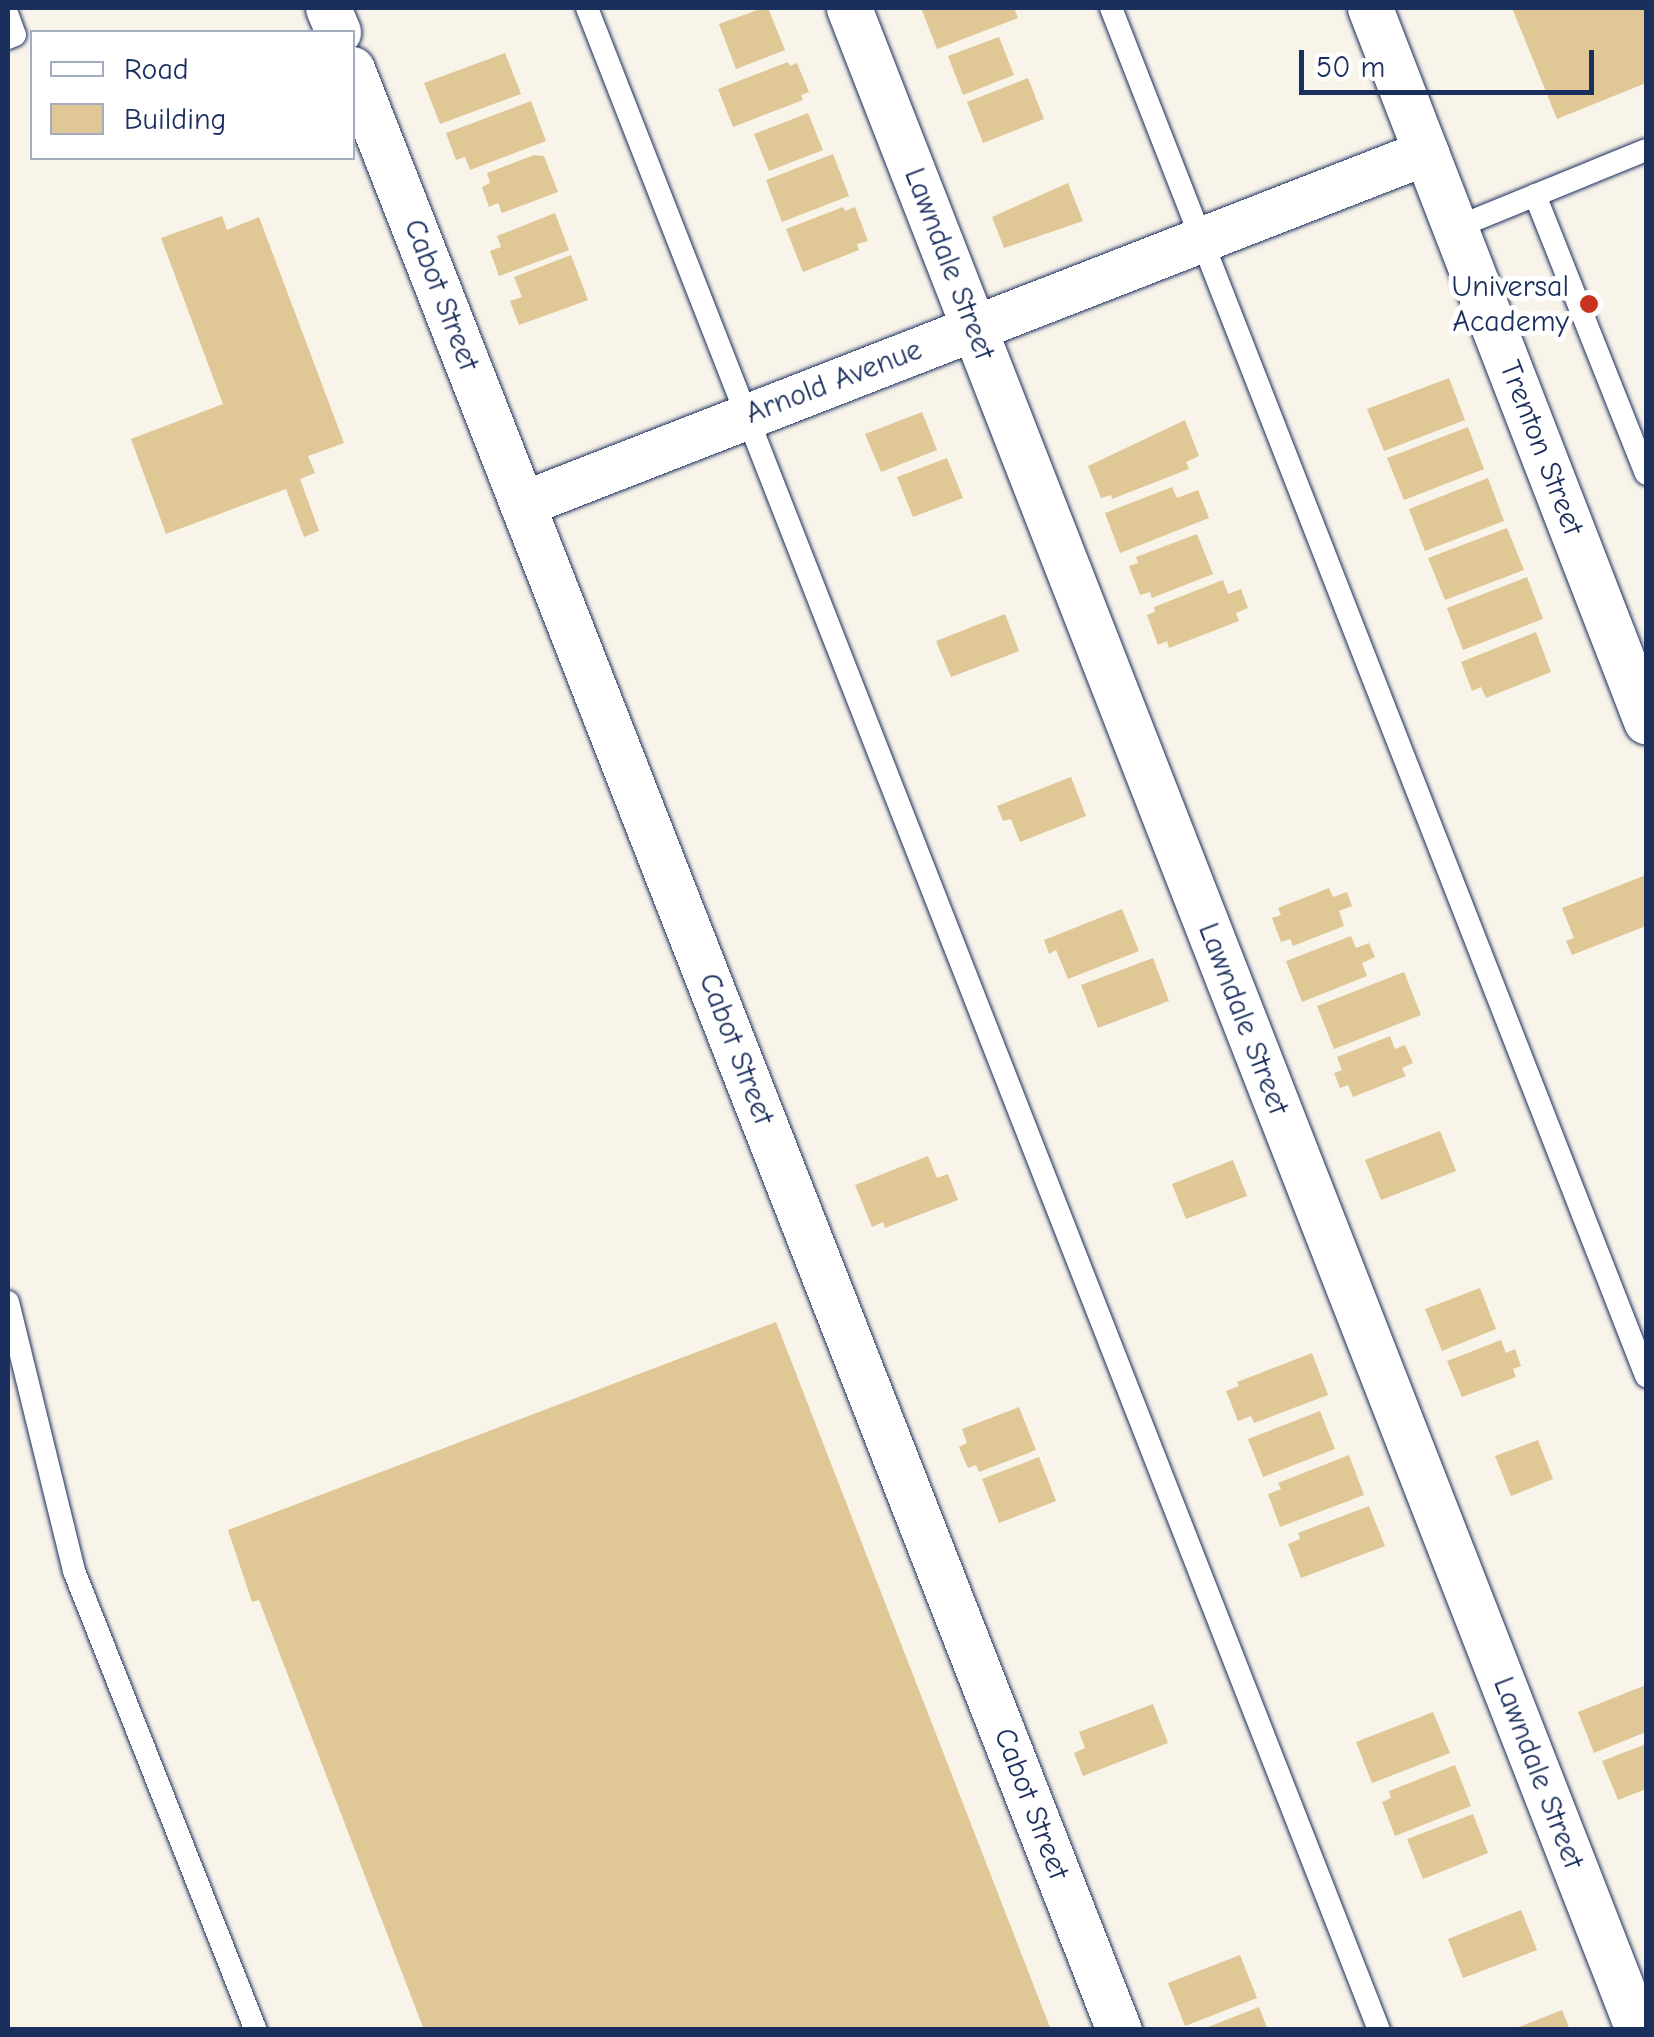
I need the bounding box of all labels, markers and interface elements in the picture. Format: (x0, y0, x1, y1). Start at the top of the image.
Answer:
legend (30, 30, 355, 160)
scale bar (1304, 30, 1599, 92)
text: 50 m (1316, 50, 1385, 85)
text: Road (124, 52, 189, 87)
text: Building (124, 102, 227, 137)
street label: Lawndale Street (896, 163, 1002, 365)
street label: Cabot Street (396, 214, 486, 376)
place label: Universal Academy (1452, 269, 1569, 340)
marker: Universal Academy (1578, 293, 1600, 315)
street label: Arnold Avenue (741, 332, 927, 432)
street label: Trenton Street (1491, 356, 1591, 540)
street label: Lawndale Street (1190, 918, 1296, 1120)
street label: Cabot Street (691, 968, 781, 1130)
street label: Lawndale Street (1485, 1672, 1591, 1874)
street label: Cabot Street (986, 1723, 1076, 1885)

